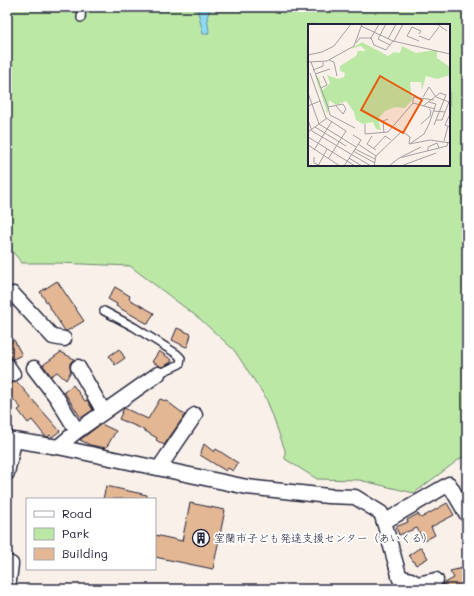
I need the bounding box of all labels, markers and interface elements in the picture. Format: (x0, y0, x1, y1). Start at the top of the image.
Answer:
inset map (308, 24, 450, 166)
legend (26, 498, 156, 570)
text: Road (62, 505, 92, 521)
text: Park (62, 525, 89, 541)
building icon: 室蘭市子ども発達支援センター（あいくる） (191, 528, 211, 548)
place label: 室蘭市子ども発達支援センター（あいくる） (214, 530, 434, 545)
text: Building (62, 545, 108, 561)

